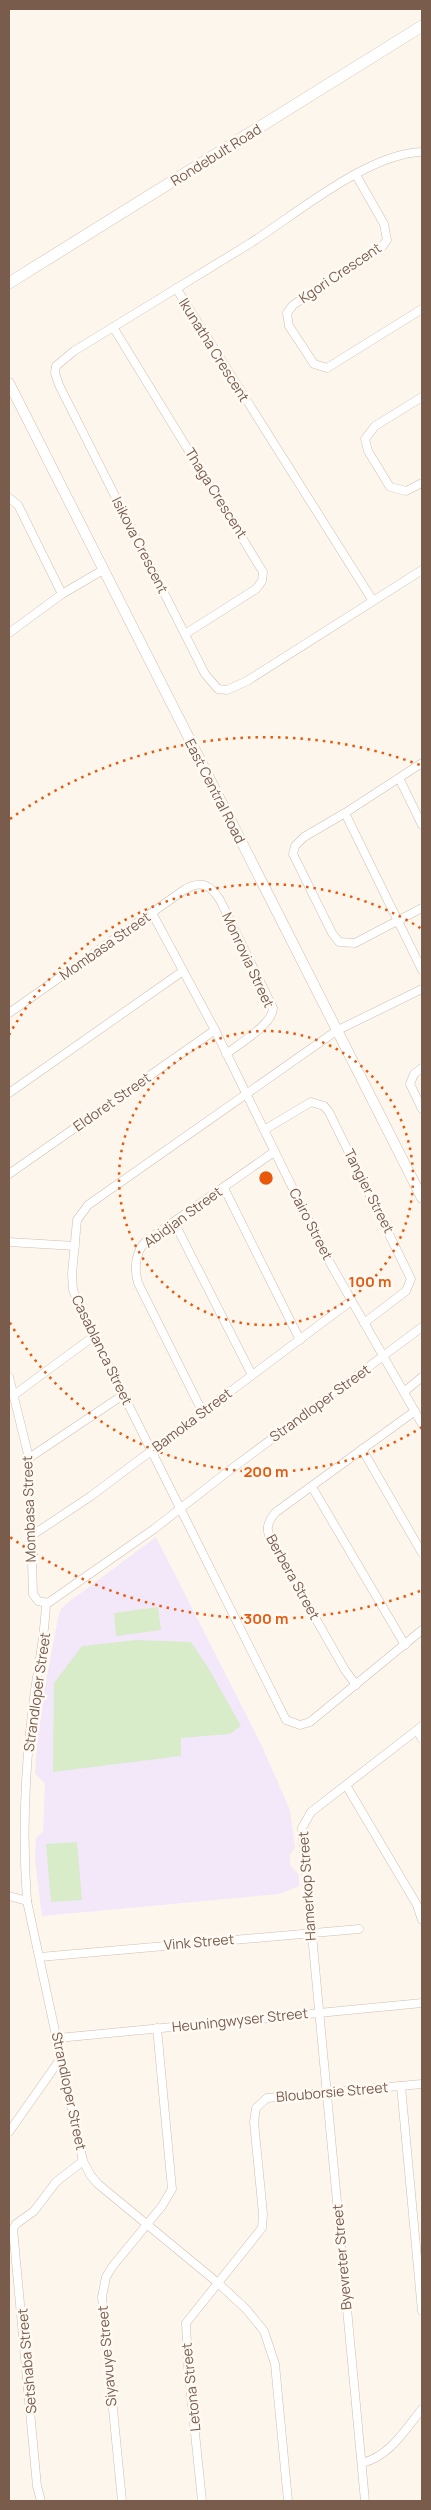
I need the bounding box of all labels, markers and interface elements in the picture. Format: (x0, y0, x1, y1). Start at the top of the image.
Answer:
street label: Rondebult Road (167, 119, 265, 190)
street label: Kgori Crescent (295, 238, 385, 307)
street label: Ikunatha Crescent (175, 294, 254, 406)
street label: Thaga Crescent (181, 444, 252, 542)
street label: Isikova Crescent (108, 493, 173, 597)
street label: East Central Road (181, 735, 250, 846)
street label: Mombasa Street (55, 907, 154, 984)
street label: Monrovia Street (218, 909, 279, 1011)
street label: Eldoret Street (69, 1068, 155, 1135)
street label: Tangier Street (340, 1145, 399, 1236)
centre of rings (257, 1169, 275, 1187)
street label: Abidjan Street (140, 1182, 226, 1251)
street label: Cairo Street (285, 1185, 338, 1263)
text: 100 m (349, 1271, 391, 1292)
street label: Casablanca Street (68, 1292, 137, 1408)
street label: Strandloper Street (265, 1359, 374, 1446)
street label: Bamoka Street (148, 1383, 236, 1456)
street label: Mombasa Street (17, 1455, 40, 1563)
text: 200 m (243, 1461, 289, 1482)
street label: Berbera Street (262, 1531, 325, 1623)
text: 300 m (244, 1608, 288, 1629)
street label: Strandloper Street (19, 1631, 54, 1753)
street label: Hamerkop Street (293, 1830, 320, 1941)
street label: Vink Street (163, 1929, 235, 1954)
street label: Heuningwyser Street (171, 2003, 309, 2036)
street label: Strandloper Street (48, 2030, 91, 2152)
street label: Blouborsie Street (275, 2077, 389, 2106)
street label: Byevreter Street (327, 2203, 356, 2311)
street label: Siyavuye Street (93, 2304, 120, 2407)
street label: Setshaba Street (12, 2307, 41, 2415)
street label: Letona Street (176, 2341, 205, 2432)

